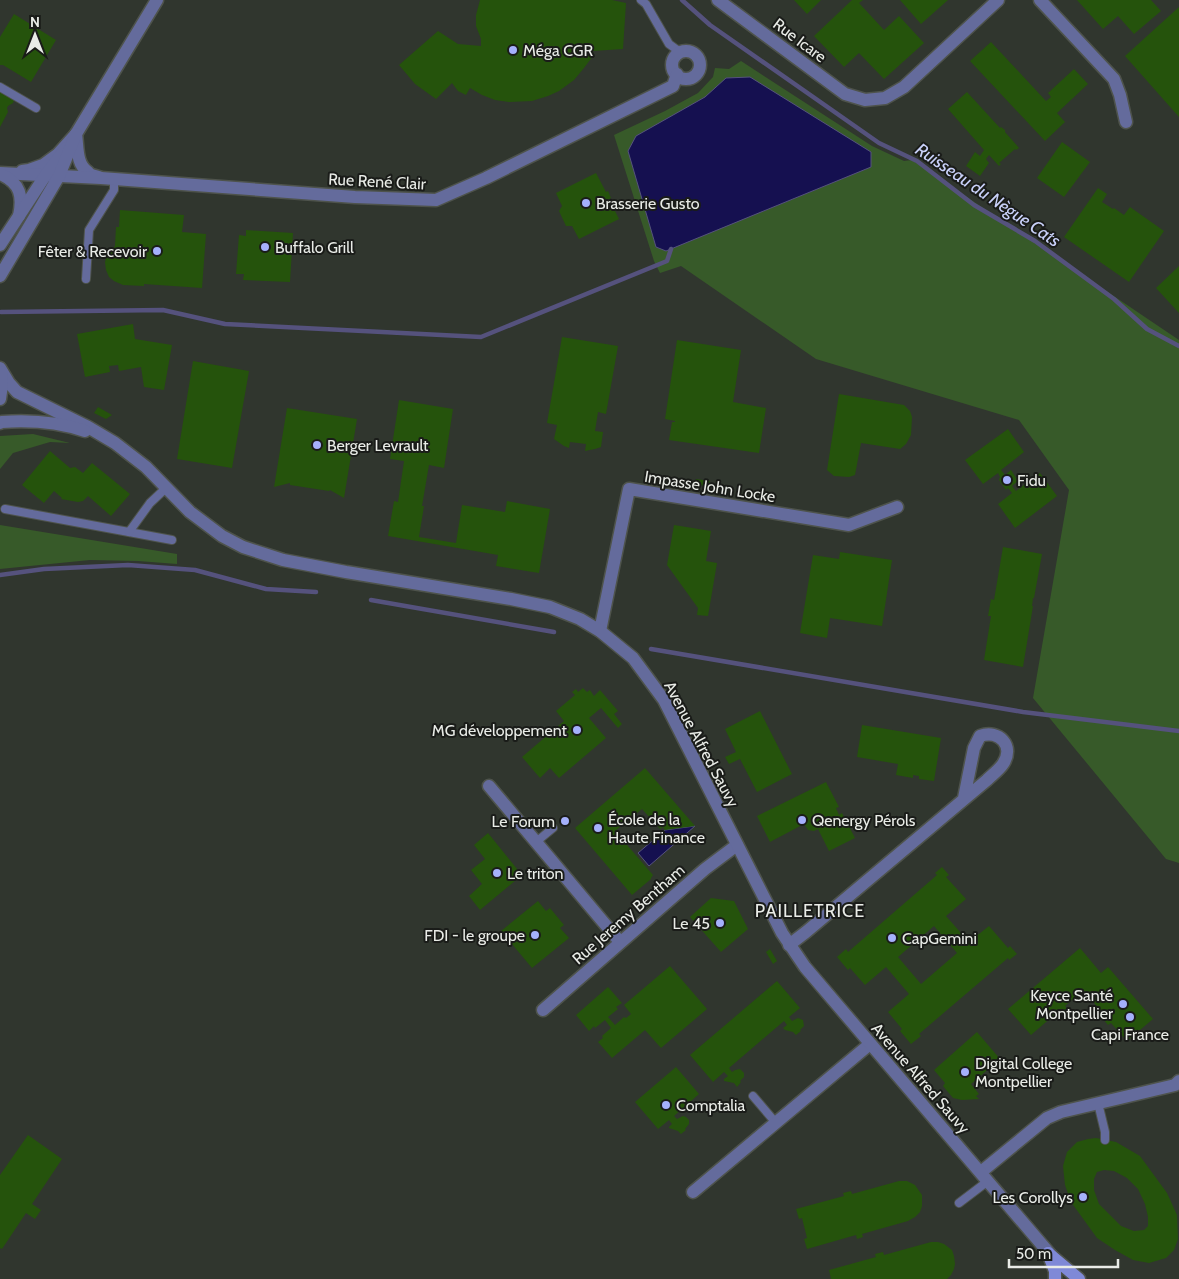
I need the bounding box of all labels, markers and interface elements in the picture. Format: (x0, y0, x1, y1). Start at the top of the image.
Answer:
north arrow (10, 10, 60, 60)
text: N (30, 13, 40, 31)
street label: Rue Icare (769, 14, 830, 66)
place label: Méga CGR (523, 41, 594, 60)
marker: Méga CGR (507, 44, 519, 56)
water label: Ruisseau du Nègue Cats (911, 138, 1065, 252)
street label: Rue René Clair (328, 169, 427, 194)
place label: Brasserie Gusto (596, 194, 700, 213)
marker: Brasserie Gusto (580, 197, 592, 209)
place label: Buffalo Grill (275, 238, 354, 257)
marker: Buffalo Grill (259, 241, 271, 253)
place label: Fêter & Recevoir (38, 242, 148, 261)
marker: Fêter & Recevoir (151, 245, 163, 257)
place label: Berger Levrault (327, 436, 429, 455)
marker: Berger Levrault (311, 439, 323, 451)
street label: Impasse John Locke (643, 467, 777, 506)
place label: Fidu (1017, 471, 1046, 490)
marker: Fidu (1001, 474, 1013, 486)
street label: Avenue Alfred Sauvy (660, 678, 743, 811)
place label: MG développement (432, 721, 568, 740)
marker: MG développement (571, 724, 583, 736)
place label: École de la Haute Finance (608, 810, 705, 847)
place label: Qenergy Pérols (812, 811, 916, 830)
place label: Le Forum (491, 812, 555, 831)
marker: Qenergy Pérols (796, 814, 808, 826)
marker: Le Forum (559, 815, 571, 827)
marker: École de la Haute Finance (592, 822, 604, 834)
street label: Rue Jeremy Bentham (568, 860, 688, 968)
place label: Le triton (507, 864, 564, 883)
marker: Le triton (491, 867, 503, 879)
district label: PAILLETRICE (755, 900, 865, 922)
place label: Le 45 (672, 914, 710, 933)
marker: Le 45 (714, 917, 726, 929)
place label: FDI - le groupe (424, 926, 525, 945)
marker: FDI - le groupe (529, 929, 541, 941)
place label: CapGemini (902, 929, 977, 948)
marker: CapGemini (886, 932, 898, 944)
place label: Keyce Santé Montpellier (1030, 986, 1114, 1023)
marker: Keyce Santé Montpellier (1117, 998, 1129, 1010)
marker: Capi France (1124, 1011, 1136, 1023)
street label: Avenue Alfred Sauvy (868, 1019, 974, 1137)
place label: Capi France (1091, 1025, 1169, 1044)
place label: Digital College Montpellier (975, 1054, 1072, 1091)
marker: Digital College Montpellier (959, 1066, 971, 1078)
place label: Comptalia (676, 1096, 746, 1115)
marker: Comptalia (660, 1099, 672, 1111)
place label: Les Corollys (993, 1188, 1073, 1207)
marker: Les Corollys (1077, 1191, 1089, 1203)
scale bar (1009, 1236, 1118, 1268)
text: 50 m (1016, 1245, 1051, 1263)

